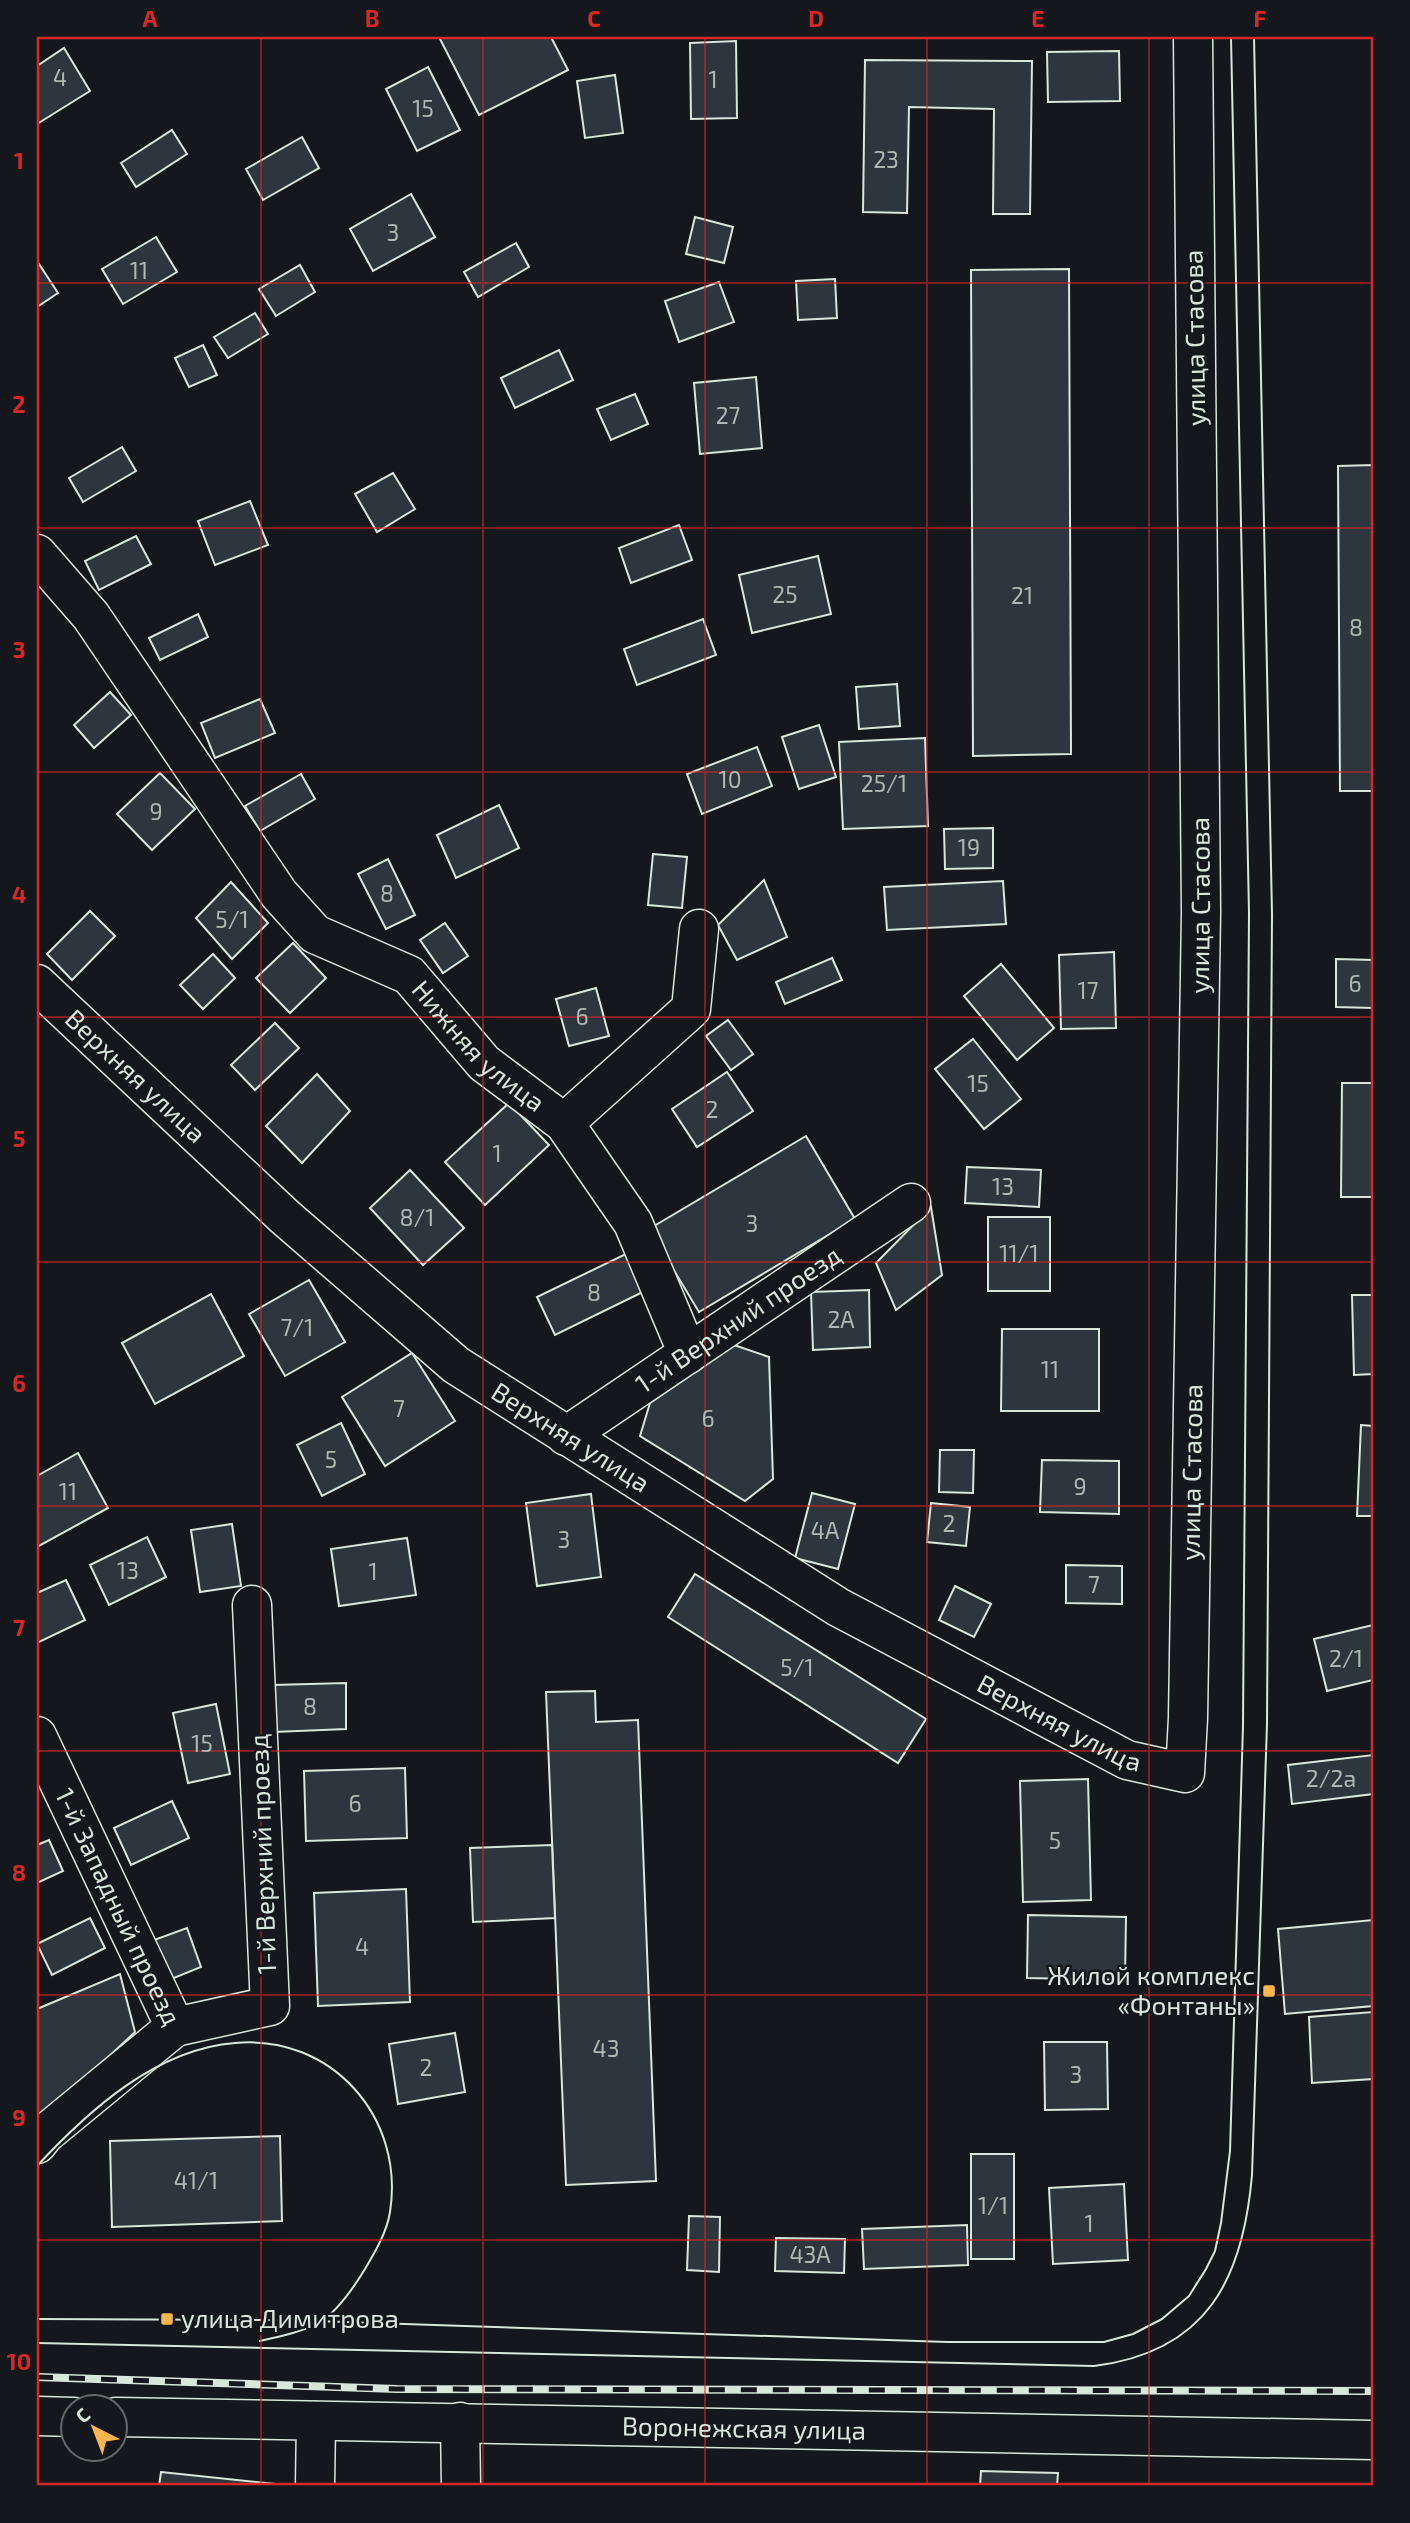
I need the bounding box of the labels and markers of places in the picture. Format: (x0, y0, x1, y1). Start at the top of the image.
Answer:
place label: Жилой комплекс «Фонтаны» (1047, 1959, 1255, 2020)
marker: Жилой комплекс «Фонтаны» (1261, 1983, 1277, 1999)
place label: улица Димитрова (181, 2302, 399, 2334)
marker: улица Димитрова (159, 2311, 175, 2327)

